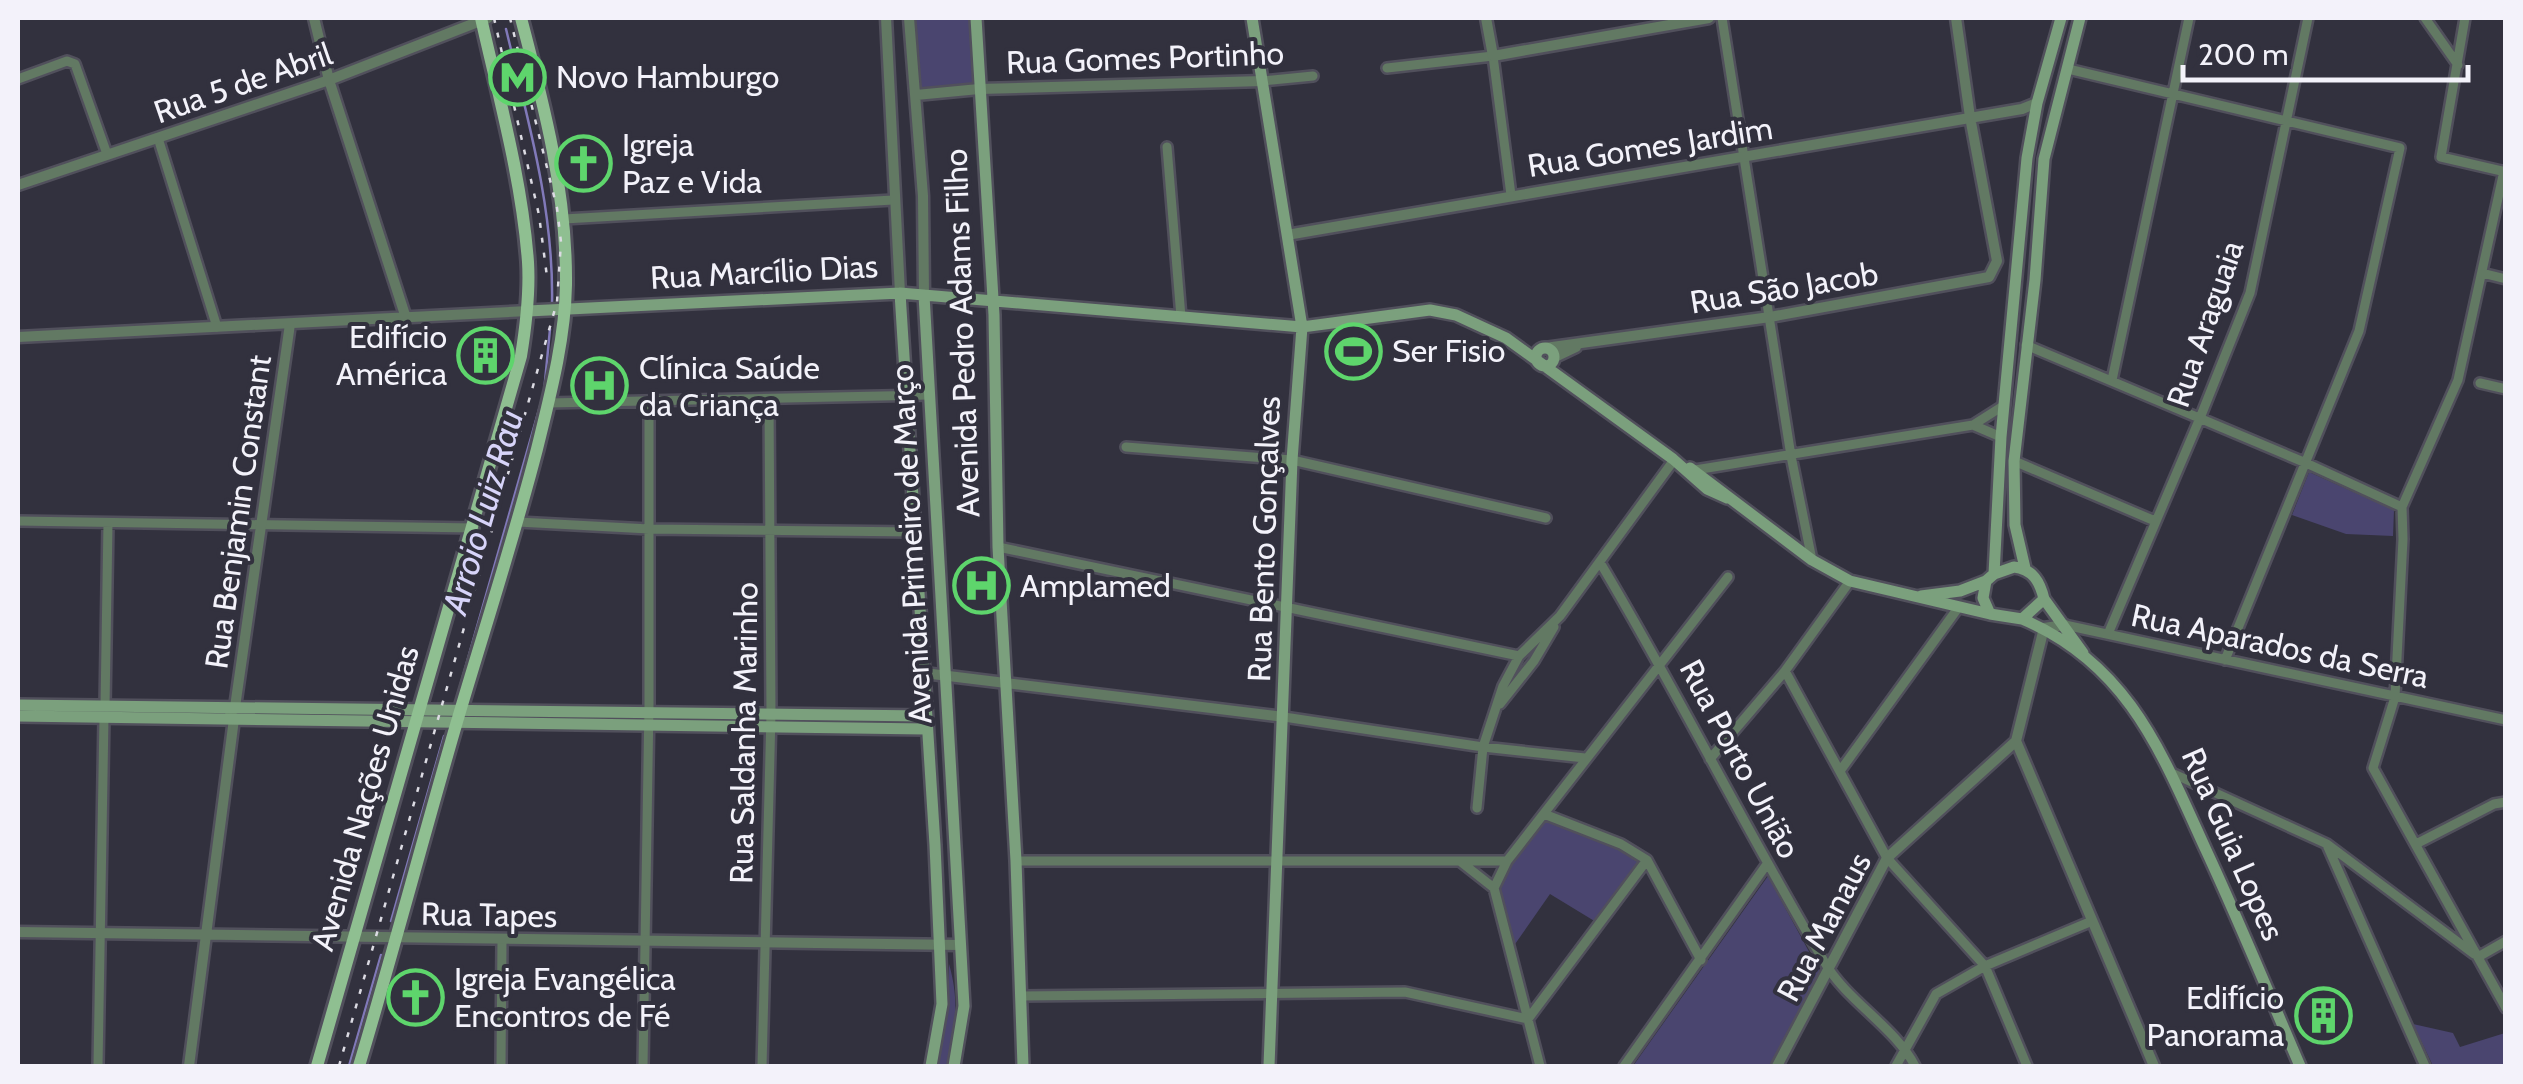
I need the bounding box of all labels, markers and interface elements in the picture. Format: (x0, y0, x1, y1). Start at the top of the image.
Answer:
scale bar (2183, 20, 2468, 82)
street label: Rua Gomes Portinho (1005, 33, 1285, 82)
street label: Rua 5 de Abril (149, 34, 338, 131)
text: 200 m (2198, 36, 2289, 73)
metro station icon: Novo Hamburgo (487, 47, 547, 107)
place label: Novo Hamburgo (556, 57, 779, 96)
street label: Rua Gomes Jardim (1525, 108, 1775, 185)
place label: Igreja Paz e Vida (622, 125, 763, 201)
church icon: Igreja Paz e Vida (553, 133, 613, 193)
street label: Avenida Pedro Adams Filho (936, 148, 987, 518)
street label: Rua Araguaia (2158, 235, 2251, 412)
street label: Rua Marcílio Dias (649, 246, 879, 297)
street label: Rua São Jacob (1687, 253, 1881, 322)
place label: Edifício América (336, 317, 448, 393)
sports icon: Ser Fisio (1323, 321, 1383, 381)
building icon: Edifício América (456, 325, 516, 385)
place label: Ser Fisio (1392, 331, 1505, 370)
place label: Clínica Saúde da Criança (639, 348, 820, 424)
street label: Rua Benjamin Constant (196, 352, 279, 671)
hospital icon: Clínica Saúde da Criança (570, 356, 630, 416)
street label: Avenida Primeiro de Março (882, 363, 939, 725)
street label: Rua Bento Gonçalves (1239, 395, 1288, 683)
water label: Arroio Luiz Rau (432, 405, 532, 621)
hospital icon: Amplamed (951, 556, 1011, 616)
place label: Amplamed (1020, 566, 1171, 605)
street label: Rua Saldanha Marinho (721, 582, 766, 884)
street label: Rua Aparados da Serra (2128, 595, 2433, 696)
street label: Avenida Nações Unidas (302, 641, 427, 955)
street label: Rua Porto União (1672, 653, 1809, 865)
street label: Rua Guia Lopes (2174, 742, 2293, 946)
street label: Rua Manaus (1768, 846, 1879, 1008)
street label: Rua Tapes (421, 894, 557, 935)
place label: Igreja Evangélica Encontros de Fé (454, 959, 676, 1035)
church icon: Igreja Evangélica Encontros de Fé (385, 967, 445, 1027)
place label: Edifício Panorama (2147, 978, 2285, 1054)
building icon: Edifício Panorama (2293, 986, 2353, 1046)

